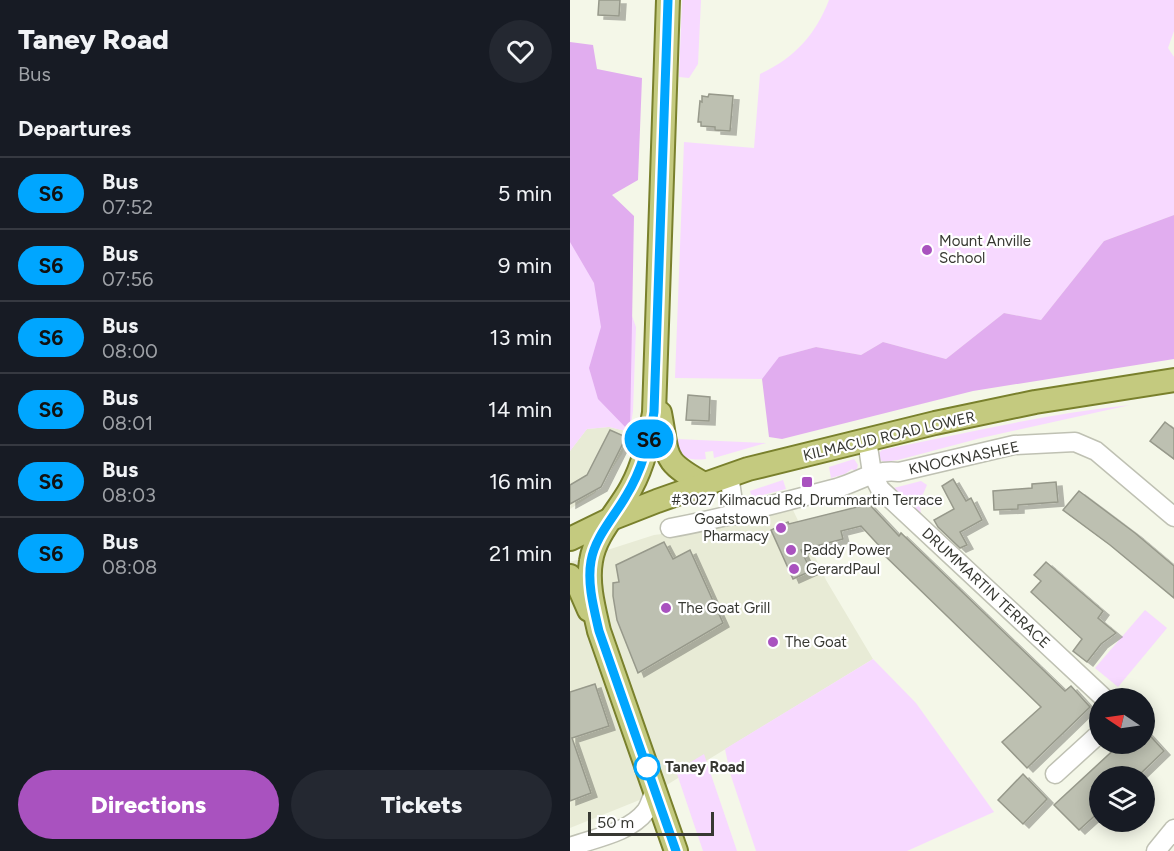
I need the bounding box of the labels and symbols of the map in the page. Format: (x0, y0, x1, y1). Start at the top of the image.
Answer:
place label: Mount Anville School (939, 232, 1031, 267)
marker: Mount Anville School (920, 243, 934, 257)
street label: KILMACUD ROAD LOWER (801, 407, 977, 465)
line badge: S6 (622, 420, 676, 458)
street label: KNOCKNASHEE (907, 438, 1021, 478)
marker: #3027 Kilmacud Rd, Drummartin Terrace (800, 475, 814, 489)
place label: #3027 Kilmacud Rd, Drummartin Terrace (672, 491, 942, 509)
place label: Goatstown Pharmacy (694, 510, 769, 545)
marker: Goatstown Pharmacy (774, 521, 788, 535)
street label: DRUMMARTIN TERRACE (918, 524, 1054, 652)
place label: Paddy Power (803, 541, 890, 559)
marker: Paddy Power (784, 543, 798, 557)
place label: GerardPaul (806, 560, 880, 578)
marker: GerardPaul (787, 562, 801, 576)
place label: The Goat Grill (678, 599, 770, 617)
marker: The Goat Grill (659, 601, 673, 615)
place label: The Goat (785, 633, 847, 651)
marker: The Goat (766, 635, 780, 649)
north arrow (1089, 688, 1155, 754)
marker: Taney Road (634, 754, 660, 780)
place label: Taney Road (665, 758, 745, 776)
scale bar (588, 809, 714, 836)

